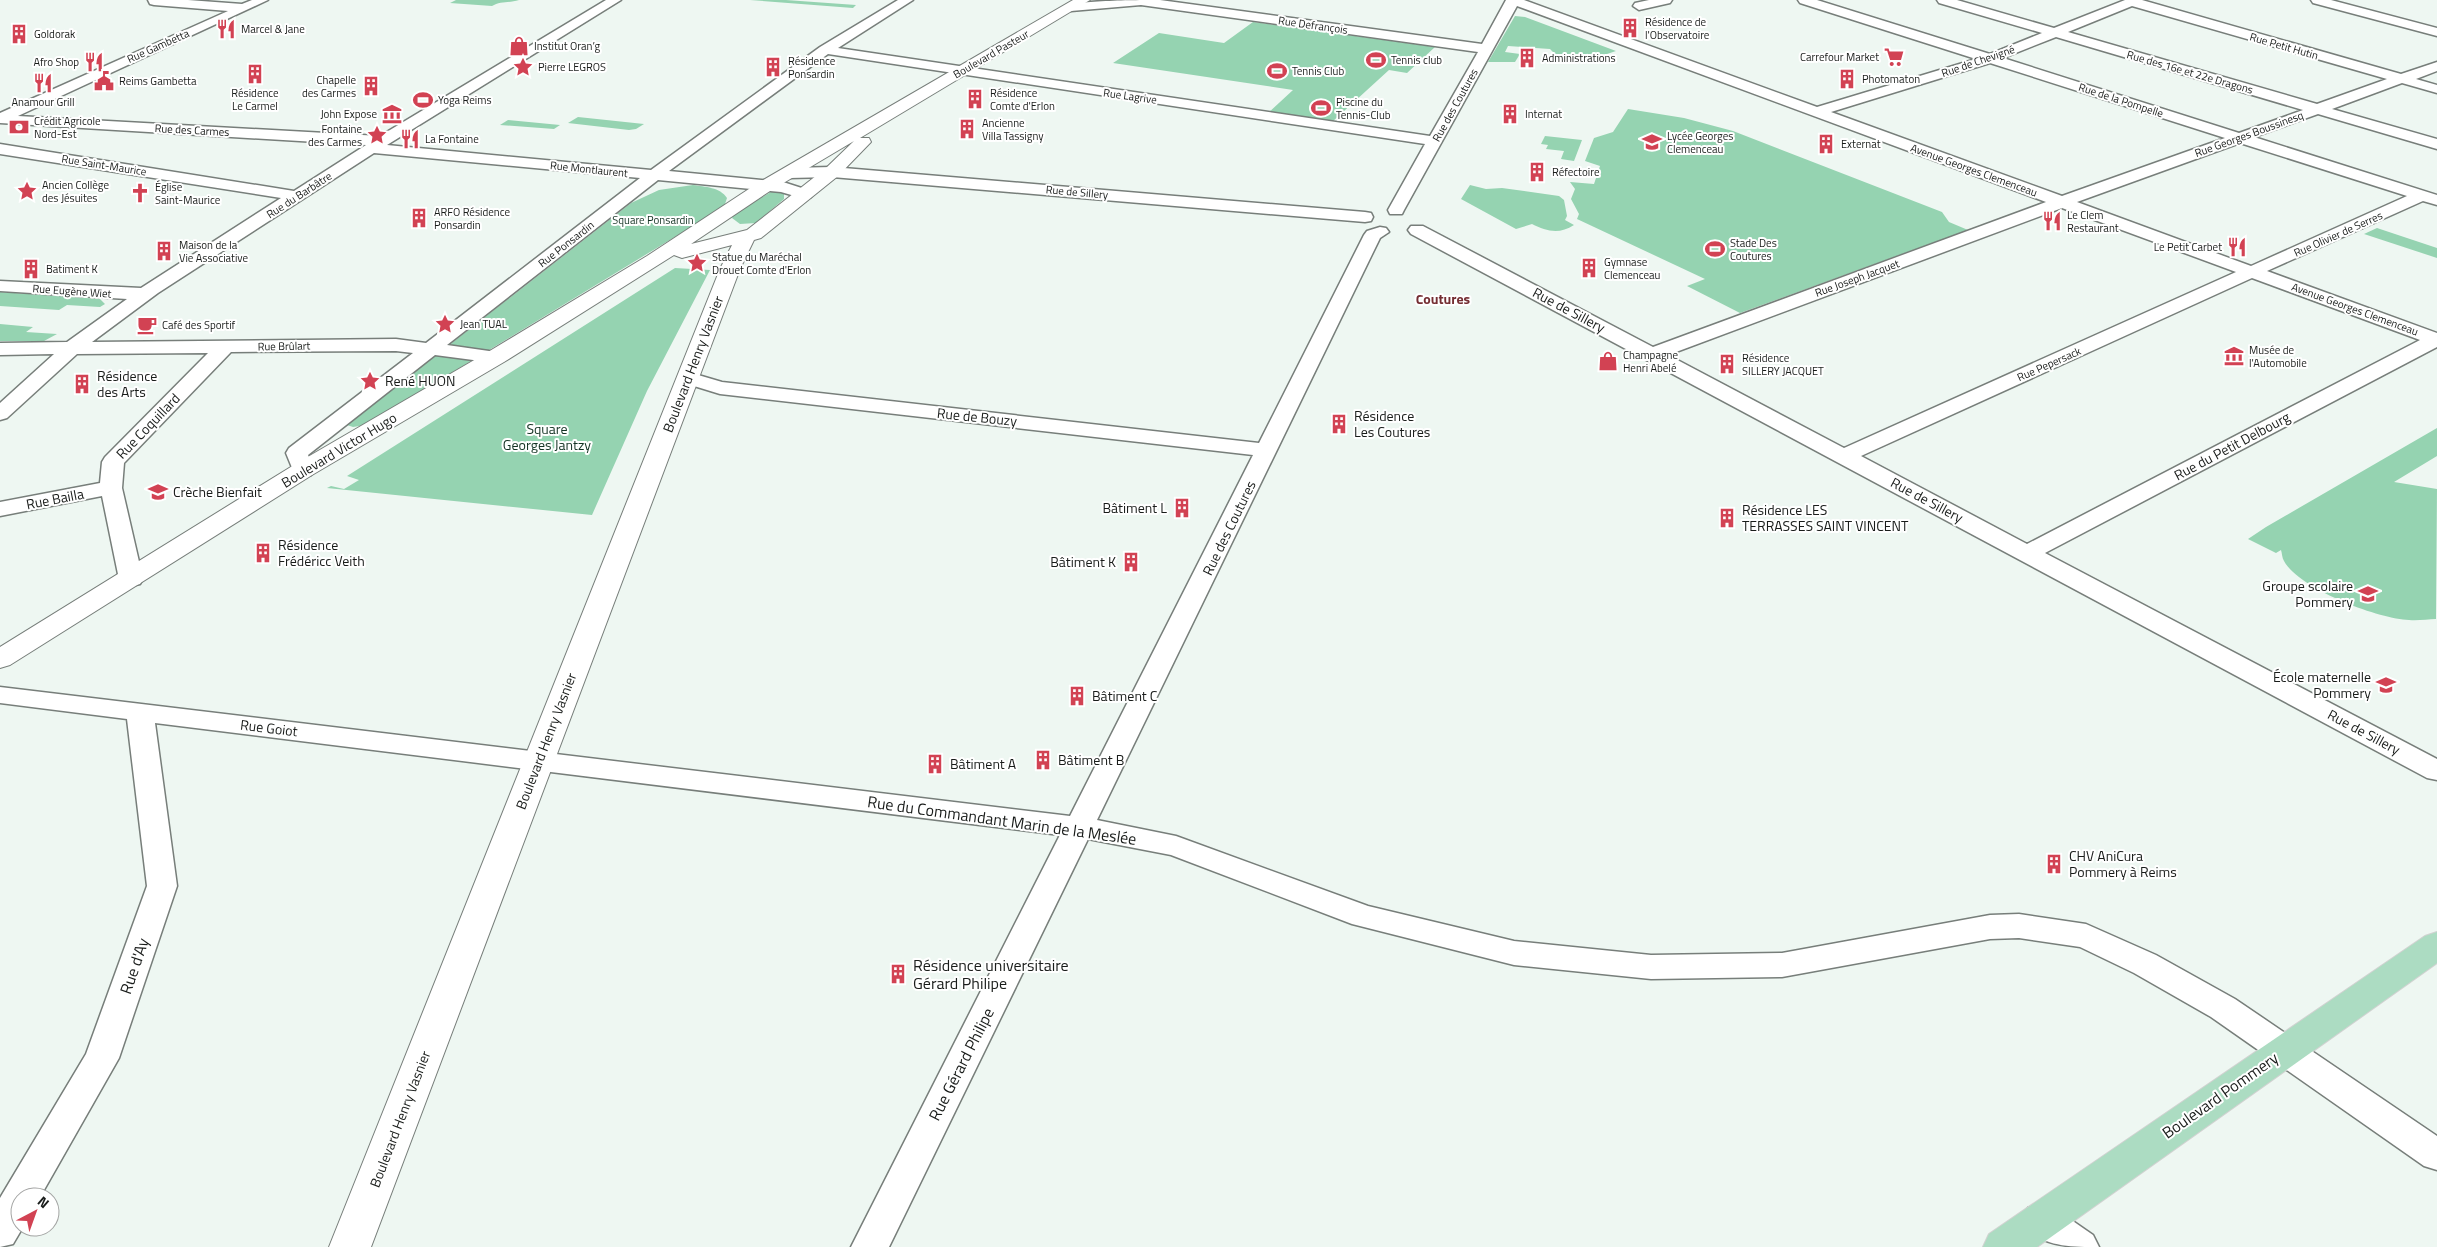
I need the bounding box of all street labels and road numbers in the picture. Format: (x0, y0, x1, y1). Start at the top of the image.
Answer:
street label: Rue Defrançois (1277, 12, 1349, 38)
street label: Rue Gambetta (124, 25, 192, 67)
street label: Boulevard Pasteur (950, 26, 1032, 82)
street label: Rue Petit Hutin (2248, 29, 2320, 63)
street label: Rue de Chevigné (1939, 41, 2017, 81)
street label: Rue des 16e et 22e Dragons (2125, 46, 2255, 98)
street label: Rue des Coutures (1428, 66, 1482, 144)
street label: Rue de la Pompelle (2077, 79, 2166, 121)
street label: Rue Lagrive (1102, 84, 1158, 108)
street label: Rue Georges Boussinesq (2192, 107, 2306, 161)
street label: Rue des Carmes (154, 120, 230, 140)
street label: Avenue Georges Clemenceau (1908, 140, 2040, 200)
street label: Rue Saint-Maurice (60, 150, 148, 180)
street label: Rue Montlaurent (549, 157, 629, 181)
street label: Rue du Barbâtre (263, 168, 335, 222)
street label: Rue de Sillery (1045, 181, 1110, 203)
street label: Rue Olivier de Serres (2291, 207, 2385, 261)
street label: Rue Ponsardin (535, 217, 597, 271)
street label: Rue Joseph Jacquet (1813, 255, 1902, 301)
street label: Avenue Georges Clemenceau (2289, 279, 2421, 339)
street label: Rue Eugène Wiet (32, 280, 112, 302)
street label: Rue de Sillery (1529, 282, 1609, 338)
street label: Boulevard Henry Vasnier (657, 292, 728, 435)
street label: Rue Brûlart (258, 338, 311, 354)
street label: Rue Pepersack (2014, 342, 2084, 385)
street label: Rue Coquillard (111, 388, 185, 463)
street label: Rue de Bouzy (936, 402, 1018, 431)
street label: Rue du Petit Delbourg (2170, 406, 2294, 485)
street label: Boulevard Victor Hugo (277, 407, 400, 492)
street label: Rue de Sillery (1887, 472, 1967, 528)
street label: Rue des Coutures (1196, 477, 1261, 579)
street label: Rue Bailla (24, 483, 86, 514)
street label: Boulevard Henry Vasnier (510, 669, 581, 812)
street label: Rue de Sillery (2324, 704, 2404, 760)
street label: Rue Goiot (239, 714, 299, 741)
street label: Rue du Commandant Marin de la Meslée (866, 789, 1138, 851)
street label: Rue d'Ay (113, 934, 155, 997)
street label: Rue Gérard Philipe (922, 1003, 1000, 1125)
street label: Boulevard Pommery (2157, 1046, 2283, 1144)
street label: Boulevard Henry Vasnier (364, 1047, 435, 1190)

